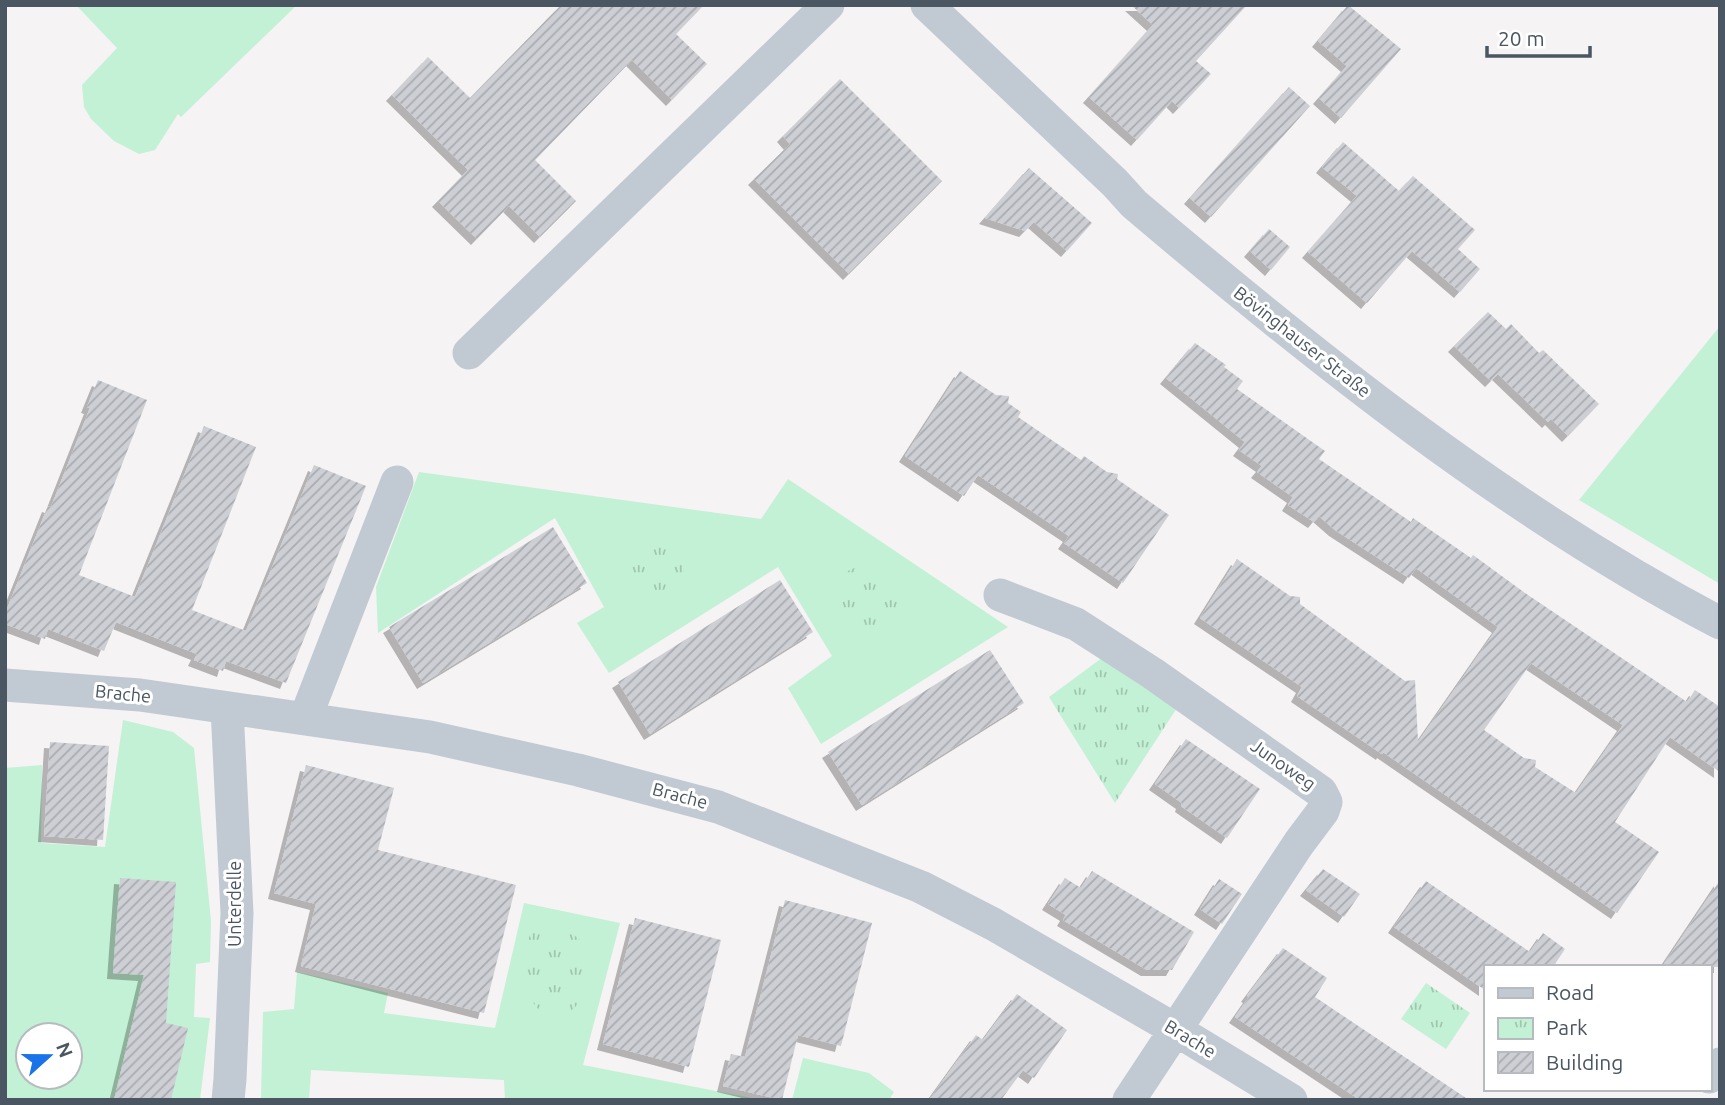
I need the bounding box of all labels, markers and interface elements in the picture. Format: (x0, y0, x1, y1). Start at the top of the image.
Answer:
scale bar (1487, 14, 1590, 58)
text: 20 m (1498, 26, 1545, 50)
street label: Bövinghauser Straße (1230, 282, 1375, 401)
street label: Brache (94, 680, 152, 706)
street label: Junoweg (1247, 735, 1320, 794)
street label: Brache (651, 778, 710, 812)
street label: Unterdelle (224, 861, 244, 947)
legend (1484, 965, 1711, 1091)
text: Road (1546, 980, 1594, 1004)
street label: Brache (1161, 1015, 1220, 1061)
text: Park (1546, 1015, 1588, 1039)
north arrow (14, 1021, 84, 1091)
text: N (52, 1039, 78, 1060)
text: Building (1546, 1050, 1623, 1074)

